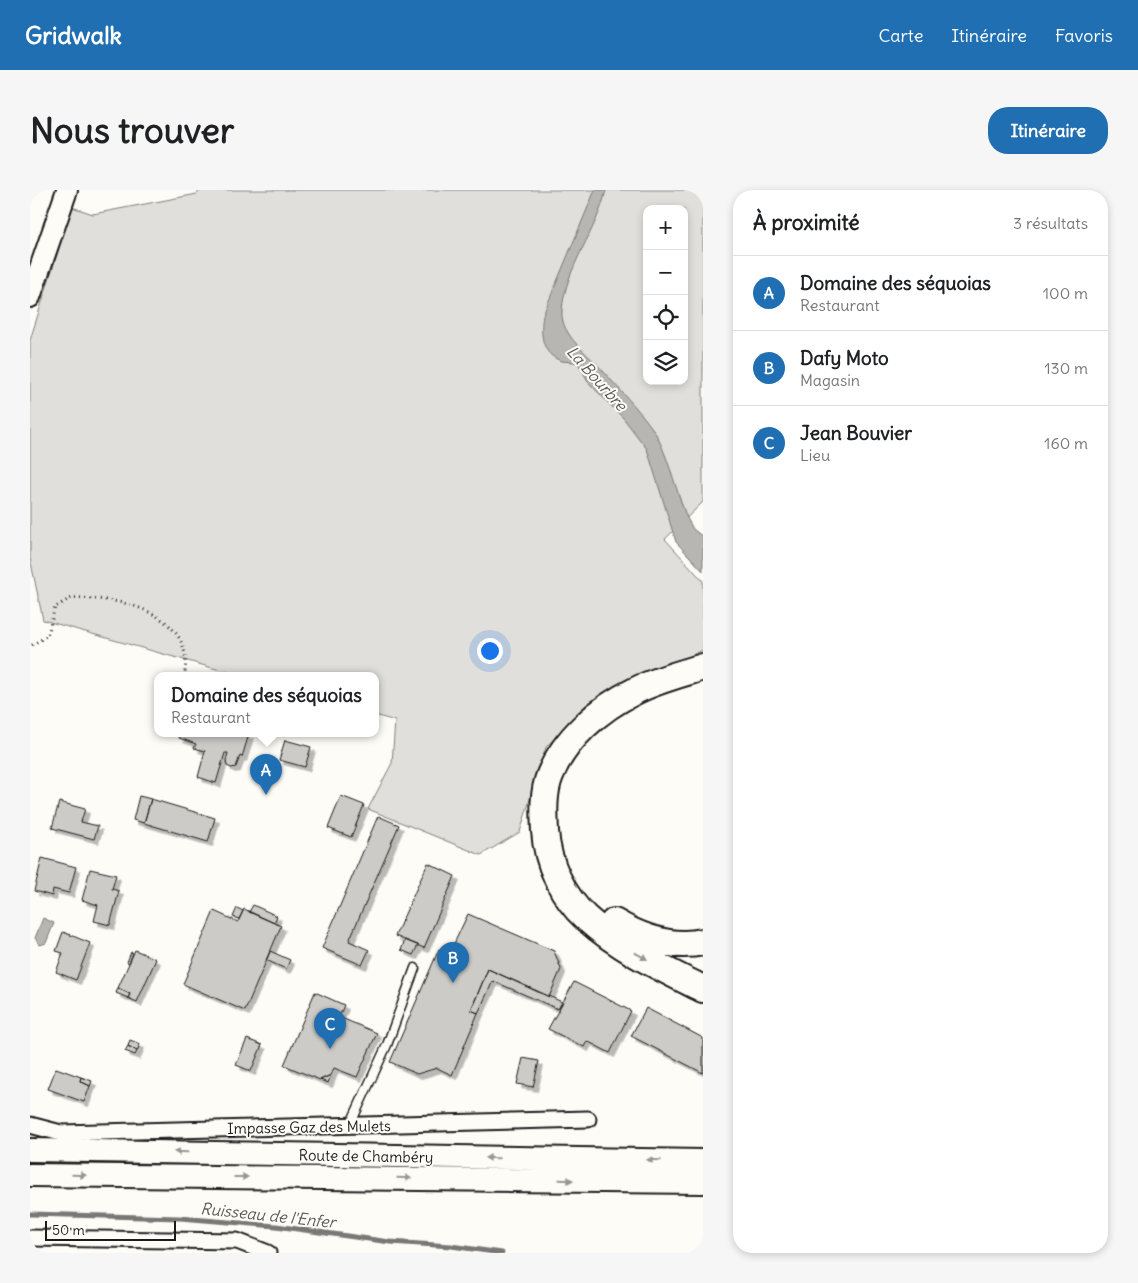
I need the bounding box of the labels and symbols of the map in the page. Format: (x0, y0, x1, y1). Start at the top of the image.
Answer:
water label: La Bourbre (563, 341, 632, 416)
your location (477, 638, 503, 664)
pin: A (250, 754, 282, 795)
pin: B (437, 942, 469, 983)
one-way arrow (634, 952, 648, 960)
pin: C (314, 1008, 346, 1049)
street label: Impasse Gaz des Mulets (227, 1116, 391, 1138)
street label: Route de Chambéry (298, 1145, 434, 1167)
one-way arrow (173, 1148, 189, 1156)
one-way arrow (484, 1154, 500, 1162)
one-way arrow (646, 1156, 662, 1164)
one-way arrow (71, 1171, 87, 1179)
one-way arrow (233, 1173, 249, 1181)
one-way arrow (396, 1174, 412, 1182)
one-way arrow (558, 1176, 574, 1184)
water label: Ruisseau de l'Enfer (200, 1198, 339, 1232)
scale bar (45, 1218, 176, 1241)

